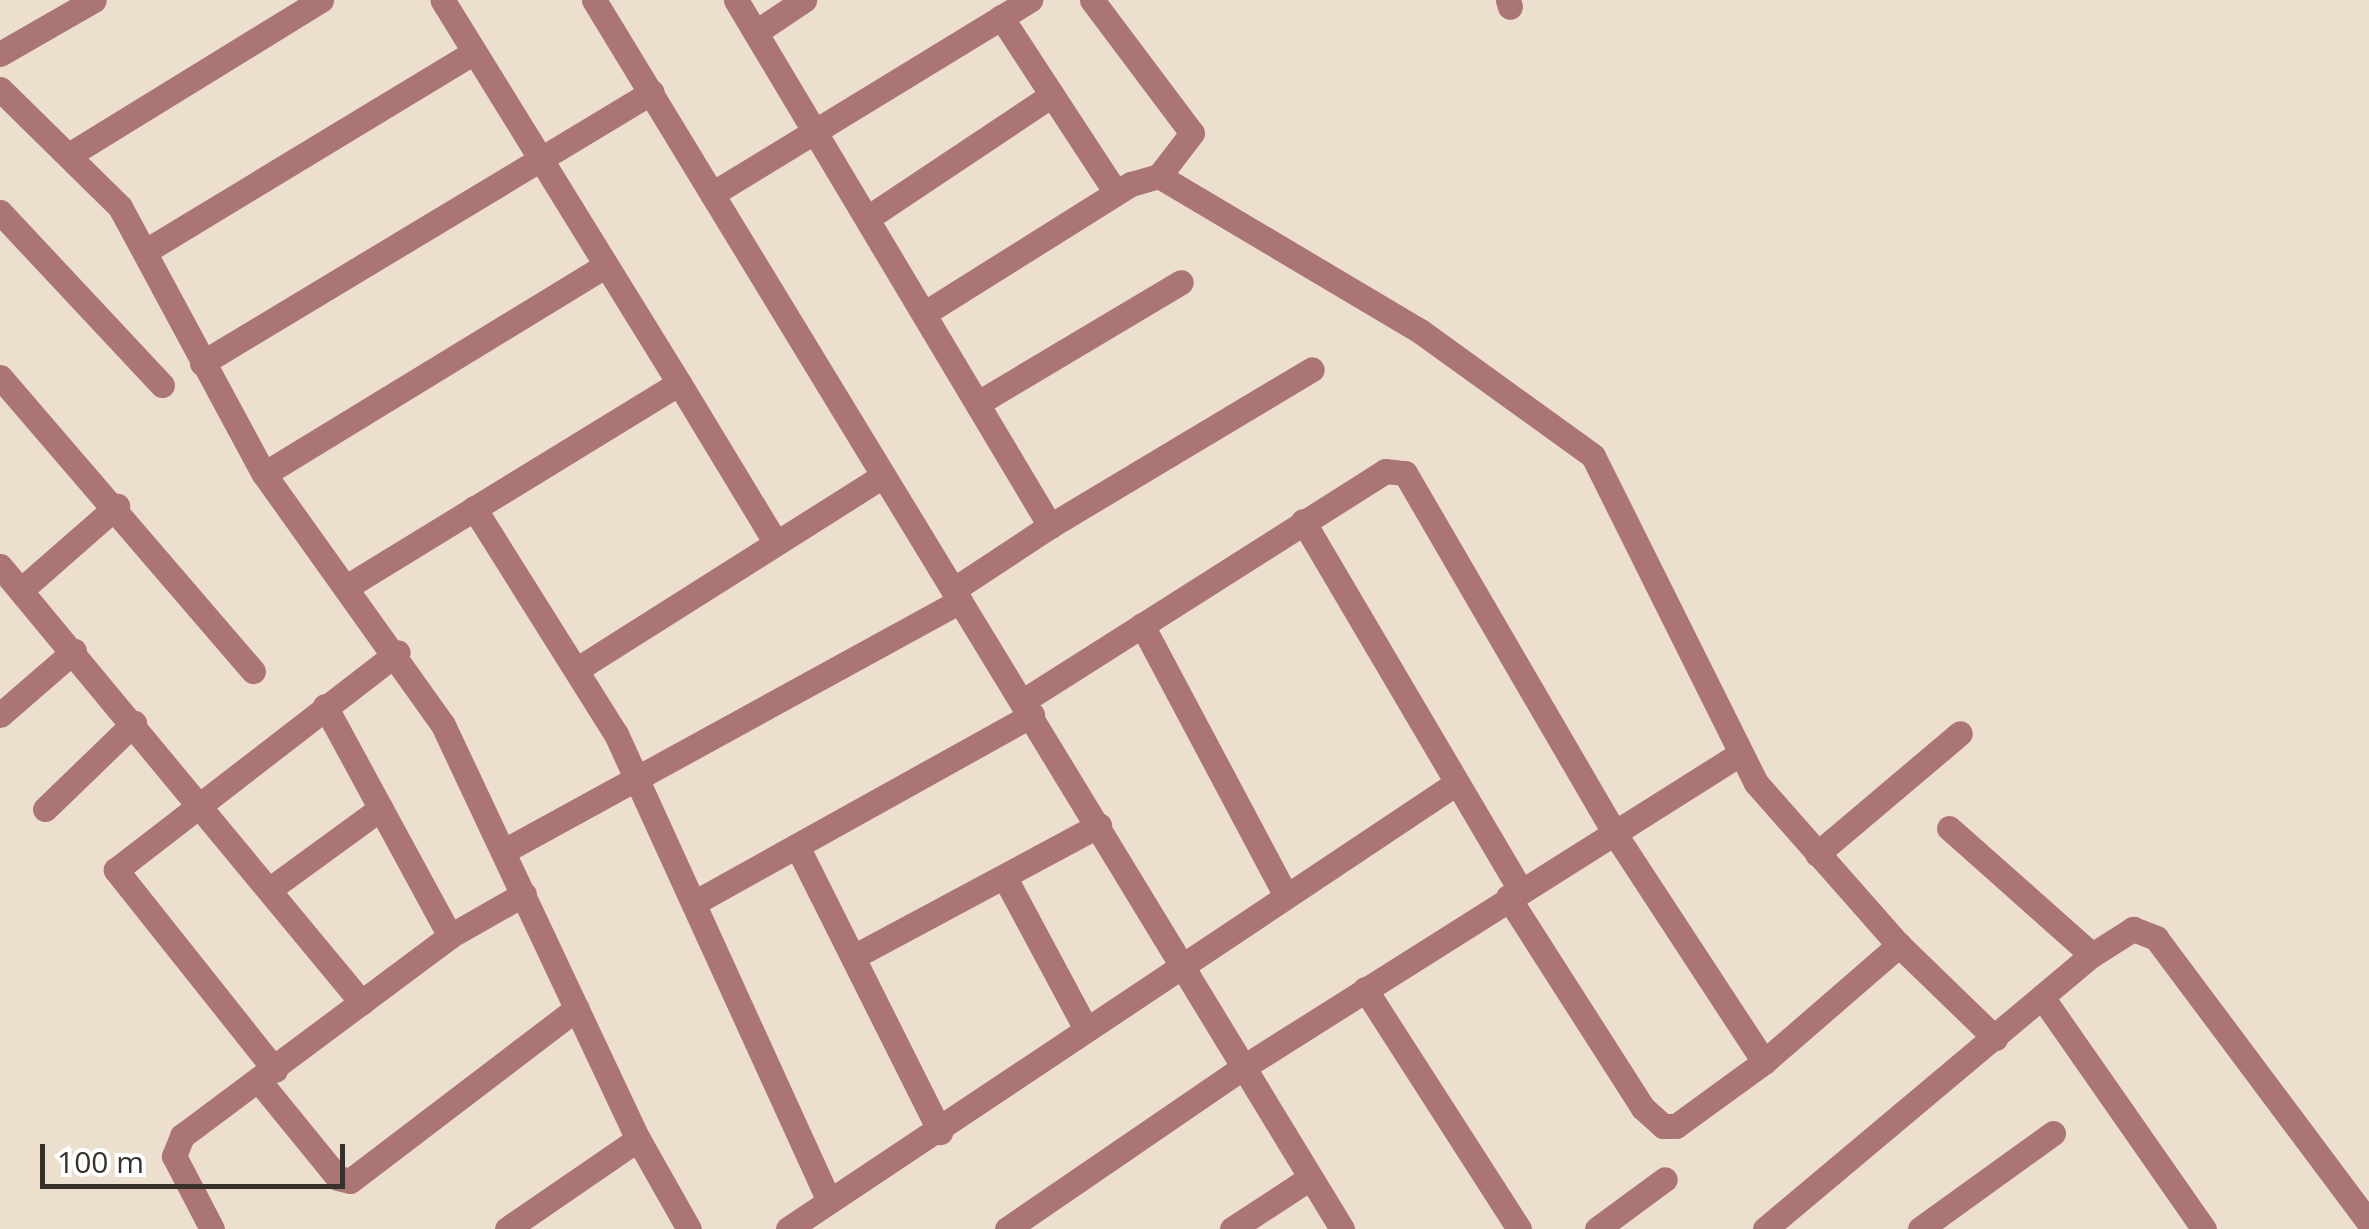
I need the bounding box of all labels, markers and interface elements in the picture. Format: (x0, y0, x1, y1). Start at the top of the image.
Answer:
scale bar (45, 1124, 350, 1186)
text: 100 m (57, 1141, 144, 1182)

